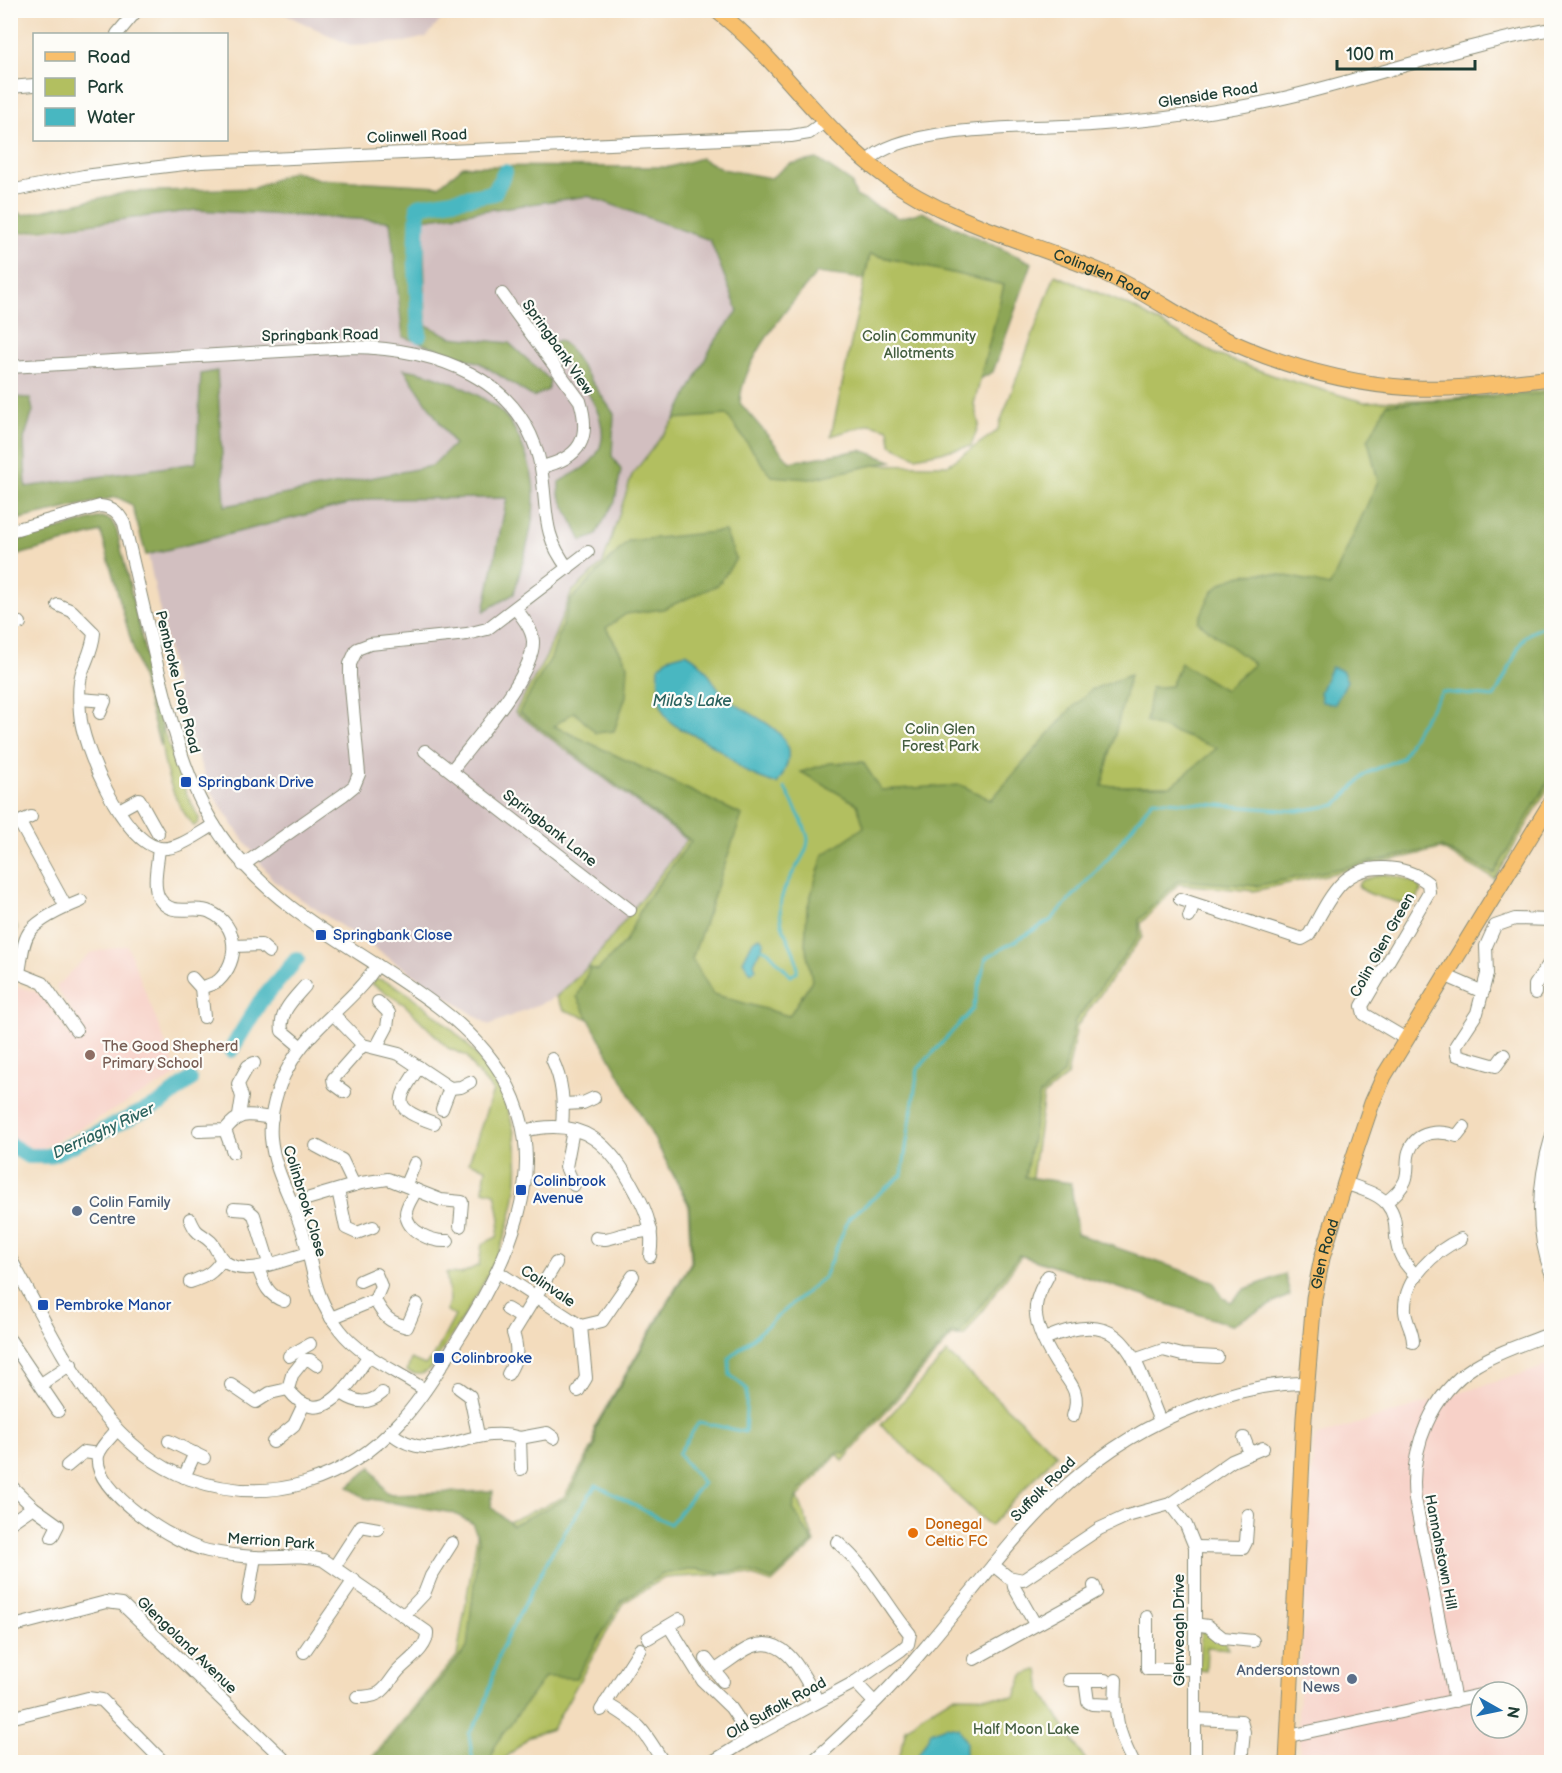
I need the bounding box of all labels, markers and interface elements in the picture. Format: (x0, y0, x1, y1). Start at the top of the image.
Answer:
legend (33, 33, 228, 141)
scale bar (1337, 33, 1475, 71)
text: 100 m (1346, 44, 1394, 65)
text: Road (87, 47, 131, 68)
text: Park (87, 77, 123, 98)
street label: Glenside Road (1157, 78, 1259, 113)
text: Water (87, 107, 135, 128)
street label: Colinwell Road (367, 125, 467, 148)
street label: Colinglen Road (1050, 245, 1153, 305)
street label: Springbank View (518, 296, 597, 399)
street label: Springbank Road (261, 325, 379, 346)
park label: Colin Community Allotments (862, 327, 976, 363)
street label: Pembroke Loop Road (151, 609, 204, 756)
water label: Mila's Lake (652, 692, 732, 711)
park label: Colin Glen Forest Park (901, 720, 979, 756)
place label: Springbank Drive (198, 773, 314, 792)
marker: Springbank Drive (179, 775, 193, 789)
street label: Springbank Lane (499, 786, 601, 871)
street label: Colin Glen Green (1346, 889, 1419, 1001)
place label: Springbank Close (333, 926, 452, 945)
marker: Springbank Close (314, 928, 328, 942)
place label: The Good Shepherd Primary School (102, 1037, 238, 1073)
marker: The Good Shepherd Primary School (83, 1048, 97, 1062)
water label: Derriaghy River (50, 1099, 159, 1163)
street label: Colinbrook Close (279, 1143, 331, 1259)
place label: Colinbrook Avenue (533, 1172, 606, 1208)
marker: Colinbrook Avenue (514, 1183, 528, 1197)
place label: Colin Family Centre (89, 1193, 171, 1229)
marker: Colin Family Centre (70, 1204, 84, 1218)
street label: Glen Road (1307, 1217, 1343, 1291)
street label: Colinvale (517, 1261, 579, 1312)
place label: Pembroke Manor (55, 1296, 172, 1315)
marker: Pembroke Manor (36, 1298, 50, 1312)
place label: Colinbrooke (451, 1349, 532, 1368)
marker: Colinbrooke (432, 1351, 446, 1365)
street label: Suffolk Road (1007, 1453, 1080, 1526)
street label: Hannahstown Hill (1420, 1493, 1461, 1611)
place label: Donegal Celtic FC (925, 1515, 988, 1551)
marker: Donegal Celtic FC (906, 1526, 920, 1540)
street label: Merrion Park (227, 1529, 316, 1554)
street label: Glenveagh Drive (1170, 1574, 1189, 1686)
street label: Glengoland Avenue (132, 1593, 241, 1698)
place label: Andersonstown News (1237, 1661, 1341, 1697)
marker: Andersonstown News (1345, 1672, 1359, 1686)
street label: Old Suffolk Road (723, 1673, 830, 1744)
north arrow (1469, 1680, 1529, 1740)
text: N (1502, 1705, 1523, 1720)
park label: Half Moon Lake (973, 1720, 1079, 1739)

